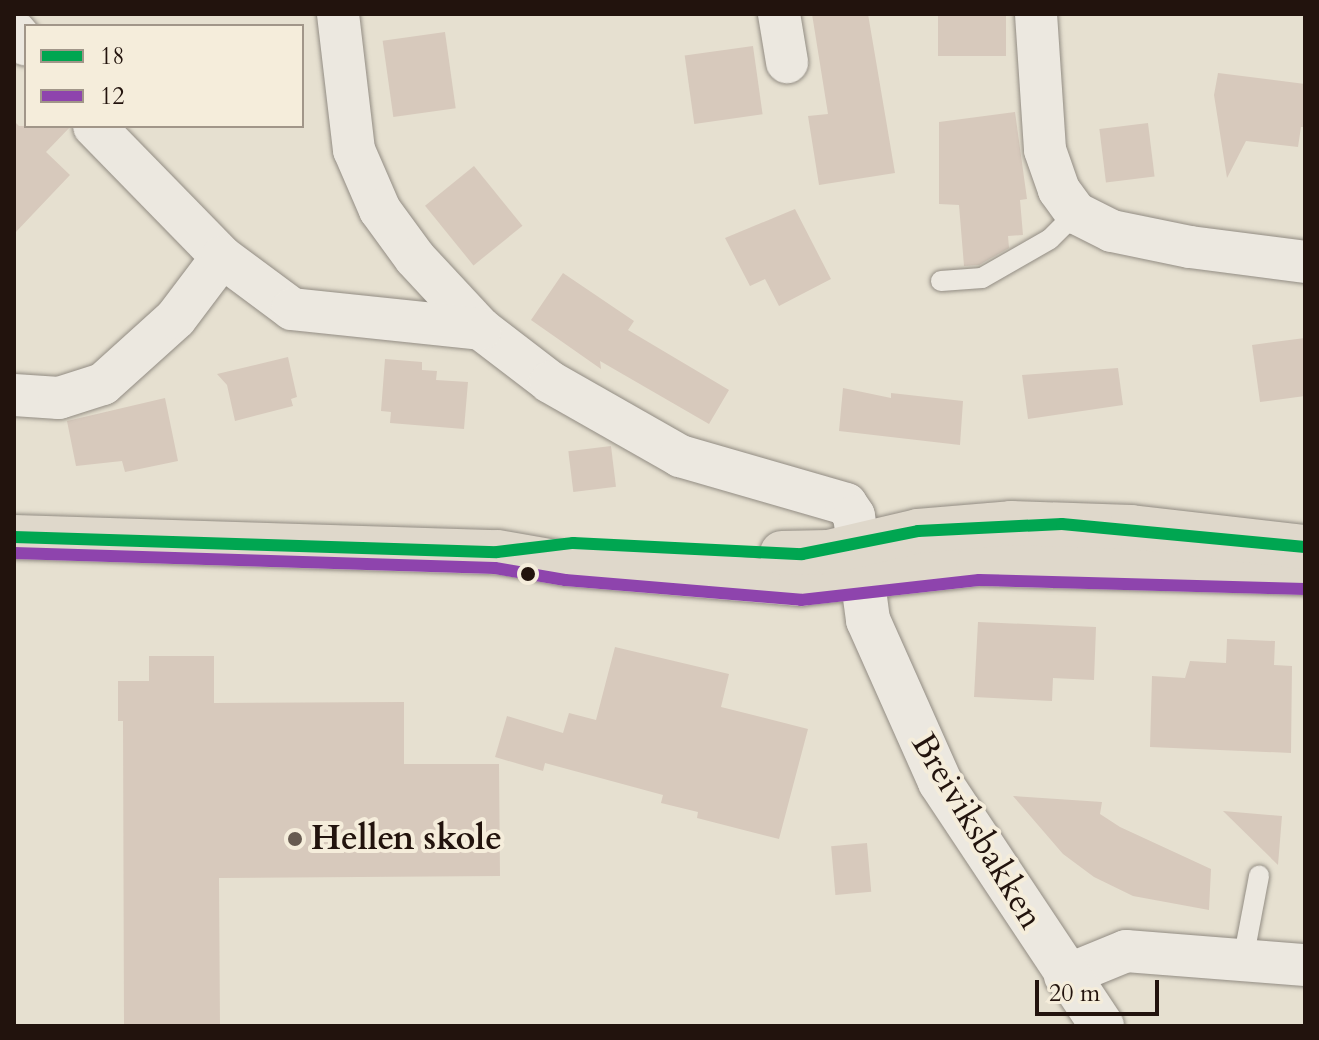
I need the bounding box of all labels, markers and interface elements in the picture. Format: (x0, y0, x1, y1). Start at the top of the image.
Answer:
legend (24, 24, 304, 128)
text: 18 (100, 40, 125, 73)
text: 12 (100, 80, 125, 113)
unlabelled marker (520, 566, 536, 582)
street label: Breiviksbakken (903, 726, 1051, 936)
place label: Hellen skole (311, 819, 502, 859)
marker: Hellen skole (286, 830, 304, 848)
scale bar (1039, 964, 1163, 1014)
text: 20 m (1049, 977, 1100, 1010)

